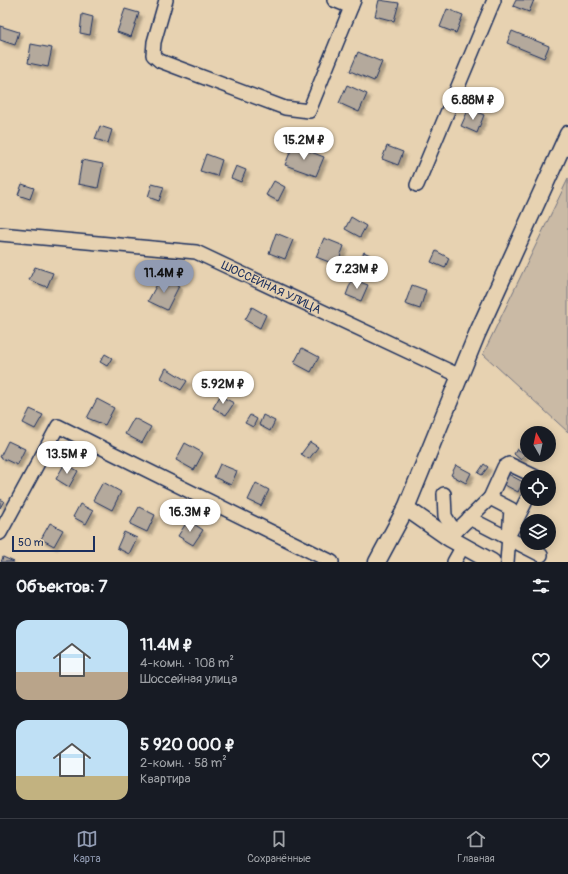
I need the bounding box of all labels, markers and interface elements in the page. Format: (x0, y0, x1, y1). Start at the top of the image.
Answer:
pin: 6.88M ₽ (436, 87, 510, 121)
text: 6.88M ₽ (451, 92, 495, 108)
pin: 15.2M ₽ (267, 127, 341, 161)
text: 15.2M ₽ (283, 132, 325, 148)
pin: 7.23M ₽ (320, 256, 394, 290)
street label: ШОССЕЙНАЯ УЛИЦА (219, 257, 324, 317)
pin: 11.4M ₽ (127, 260, 201, 294)
text: 7.23M ₽ (335, 261, 379, 277)
text: 11.4M ₽ (144, 265, 184, 281)
pin: 5.92M ₽ (186, 371, 260, 405)
text: 5.92M ₽ (201, 376, 245, 392)
north arrow (520, 426, 556, 462)
map controls (520, 426, 556, 550)
pin: 13.5M ₽ (30, 441, 104, 475)
text: 13.5M ₽ (46, 446, 88, 462)
button: locate (520, 470, 556, 506)
pin: 16.3M ₽ (153, 499, 227, 533)
text: 16.3M ₽ (169, 504, 211, 520)
button: layers (520, 514, 556, 550)
scale bar (12, 534, 95, 553)
text: 50 m (18, 536, 44, 549)
icon: filters (530, 575, 552, 597)
text: Объектов: 7 (16, 576, 107, 597)
text: 11.4M ₽ (140, 634, 193, 655)
icon: home (48, 636, 96, 684)
icon: heart (530, 649, 552, 671)
text: 4-комн. · 108 m² (140, 655, 234, 671)
text: Шоссейная улица (140, 671, 237, 687)
text: 5 920 000 ₽ (140, 734, 235, 755)
icon: home (48, 736, 96, 784)
icon: heart (530, 749, 552, 771)
text: 2-комн. · 58 m² (140, 755, 227, 771)
text: Квартира (140, 771, 191, 787)
tab: Карта (73, 828, 101, 865)
tab: Сохранённые (247, 828, 311, 865)
tab: Главная (457, 828, 495, 865)

